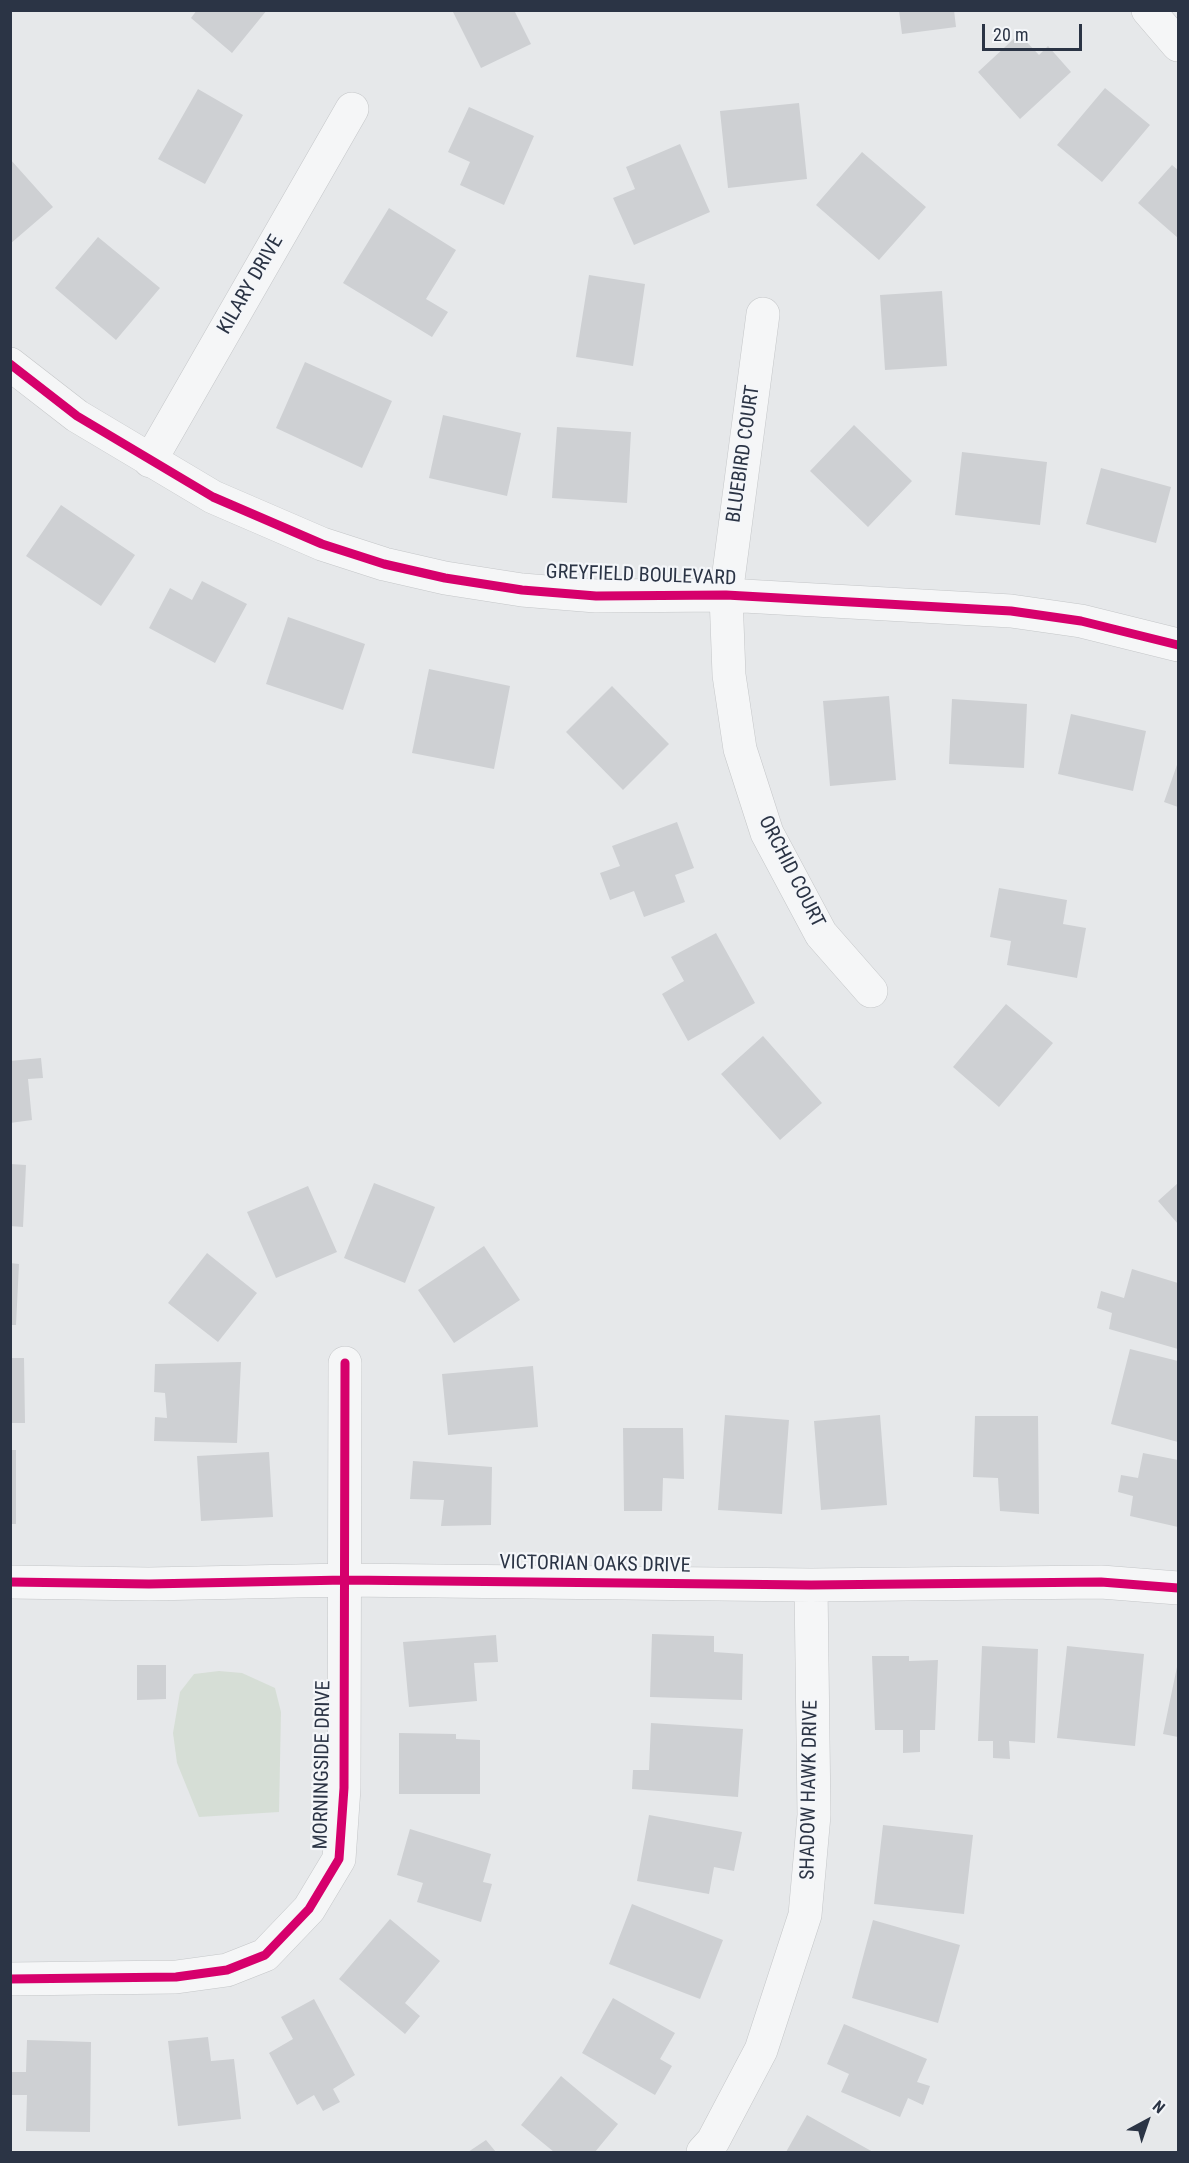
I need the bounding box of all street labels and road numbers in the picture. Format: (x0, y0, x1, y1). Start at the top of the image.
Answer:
street label: KILARY DRIVE (213, 231, 289, 339)
street label: BLUEBIRD COURT (722, 384, 766, 524)
street label: GREYFIELD BOULEVARD (545, 561, 737, 591)
street label: ORCHID COURT (753, 812, 829, 932)
street label: VICTORIAN OAKS DRIVE (499, 1551, 691, 1579)
street label: MORNINGSIDE DRIVE (310, 1680, 336, 1850)
street label: SHADOW HAWK DRIVE (796, 1700, 824, 1880)

